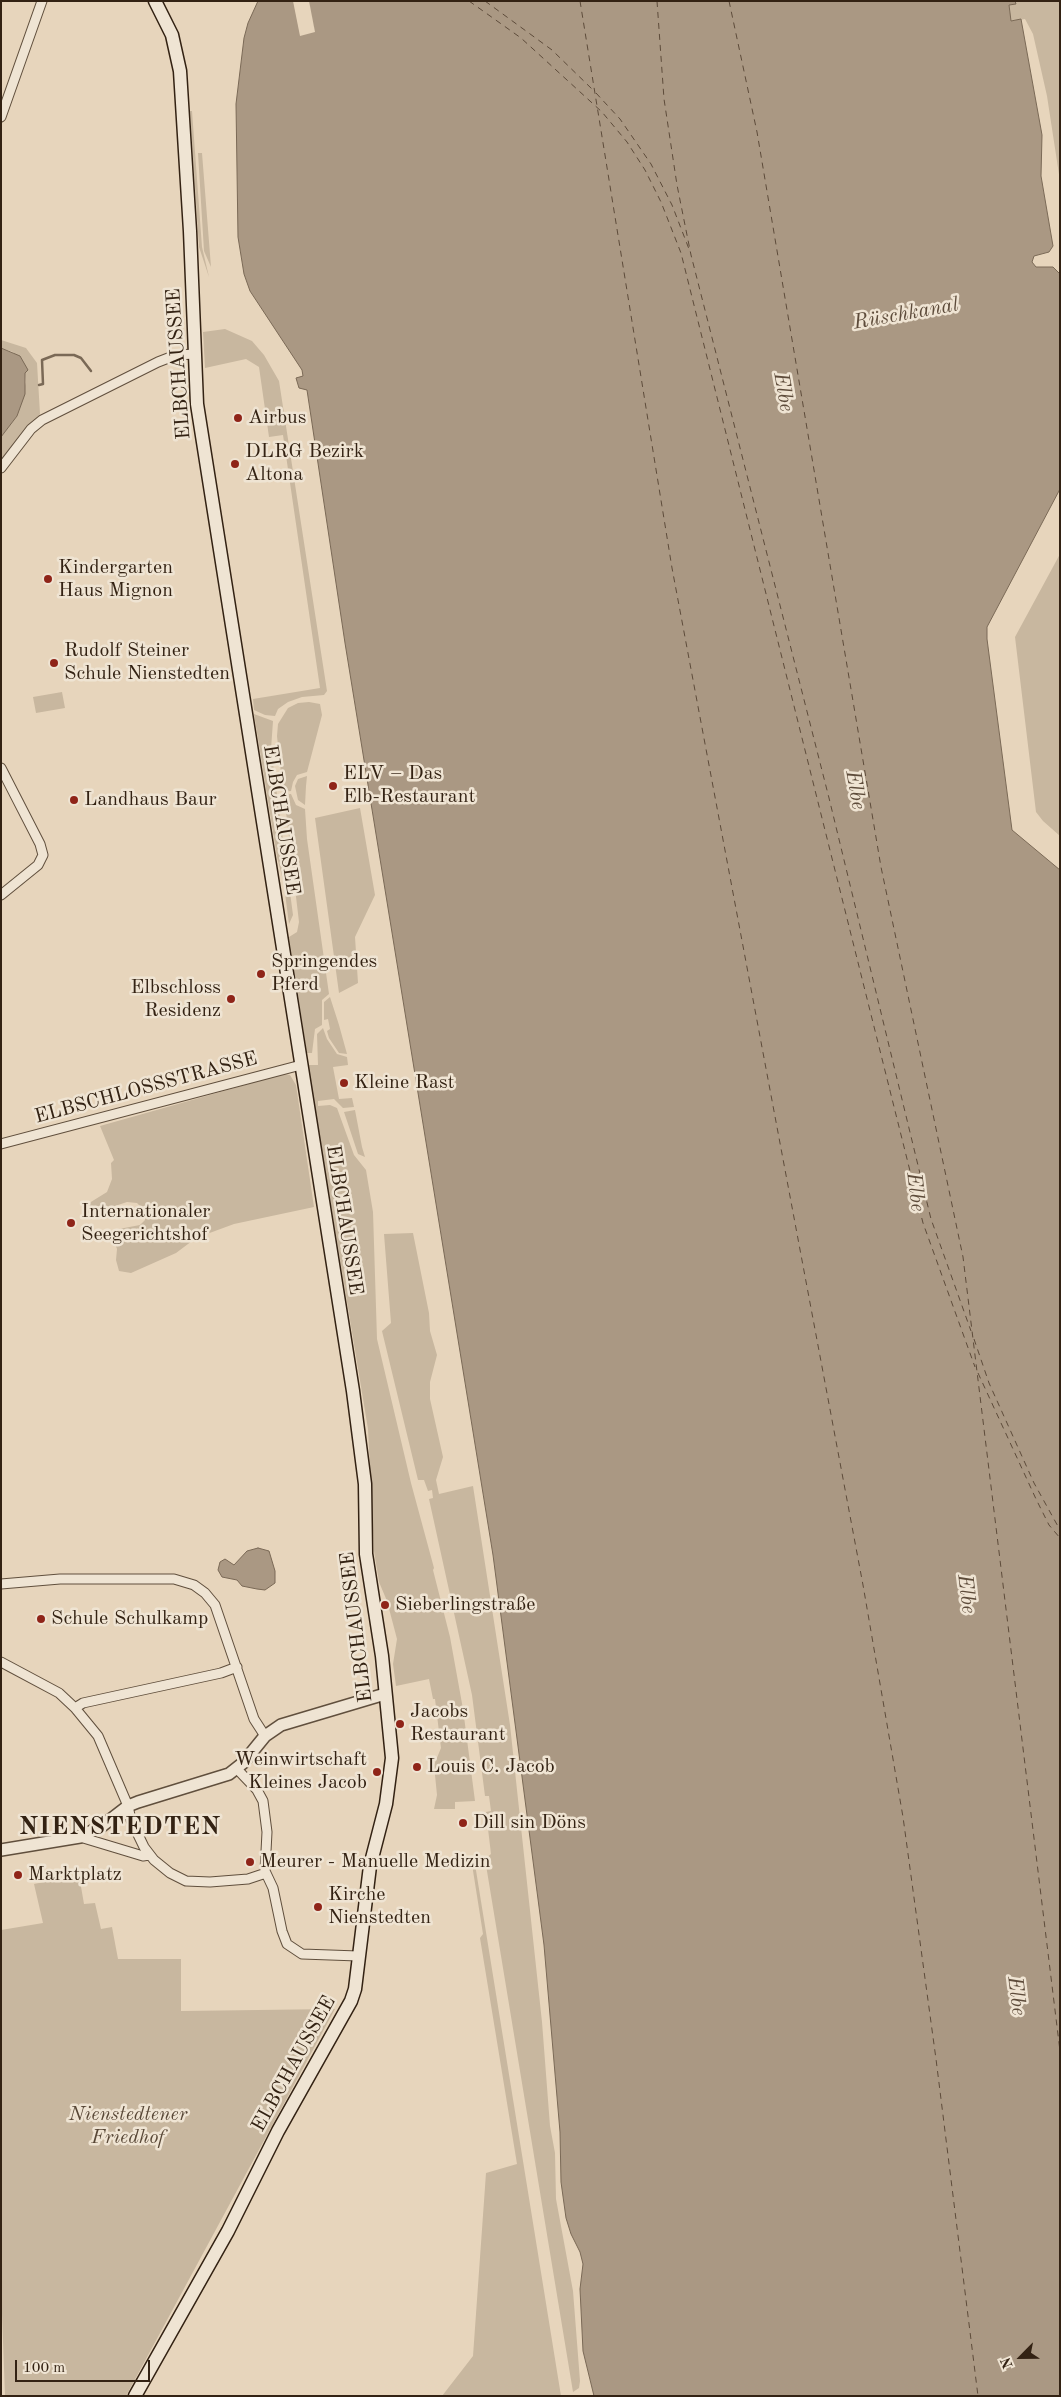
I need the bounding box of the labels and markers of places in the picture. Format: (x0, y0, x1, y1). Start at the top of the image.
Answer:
place label: Airbus (248, 406, 306, 430)
marker: Airbus (232, 412, 244, 424)
place label: DLRG Bezirk Altona (245, 440, 364, 487)
marker: DLRG Bezirk Altona (229, 458, 241, 470)
place label: Kindergarten Haus Mignon (58, 556, 173, 603)
marker: Kindergarten Haus Mignon (42, 573, 54, 585)
place label: Rudolf Steiner Schule Nienstedten (64, 639, 230, 686)
marker: Rudolf Steiner Schule Nienstedten (48, 657, 60, 669)
place label: ELV – Das Elb-Restaurant (343, 762, 475, 809)
marker: ELV – Das Elb-Restaurant (327, 780, 339, 792)
place label: Landhaus Baur (84, 788, 217, 812)
marker: Landhaus Baur (68, 794, 80, 806)
place label: Springendes Pferd (271, 950, 377, 997)
marker: Springendes Pferd (255, 968, 267, 980)
place label: Elbschloss Residenz (131, 976, 221, 1023)
marker: Elbschloss Residenz (225, 993, 237, 1005)
place label: Kleine Rast (354, 1071, 455, 1095)
marker: Kleine Rast (338, 1077, 350, 1089)
place label: Internationaler Seegerichtshof (81, 1200, 211, 1247)
marker: Internationaler Seegerichtshof (65, 1217, 77, 1229)
place label: Sieberlingstraße (395, 1593, 536, 1617)
marker: Sieberlingstraße (379, 1599, 391, 1611)
place label: Schule Schulkamp (51, 1607, 208, 1631)
marker: Schule Schulkamp (35, 1613, 47, 1625)
place label: Jacobs Restaurant (410, 1700, 506, 1747)
marker: Jacobs Restaurant (394, 1718, 406, 1730)
place label: Weinwirtschaft Kleines Jacob (234, 1748, 367, 1795)
place label: Louis C. Jacob (427, 1755, 555, 1779)
marker: Louis C. Jacob (411, 1761, 423, 1773)
marker: Weinwirtschaft Kleines Jacob (371, 1766, 383, 1778)
place label: Dill sin Döns (473, 1811, 586, 1835)
marker: Dill sin Döns (457, 1817, 469, 1829)
place label: Meurer - Manuelle Medizin (260, 1850, 491, 1874)
marker: Meurer - Manuelle Medizin (244, 1856, 256, 1868)
place label: Marktplatz (28, 1863, 122, 1887)
marker: Marktplatz (12, 1869, 24, 1881)
place label: Kirche Nienstedten (328, 1883, 431, 1930)
marker: Kirche Nienstedten (312, 1901, 324, 1913)

